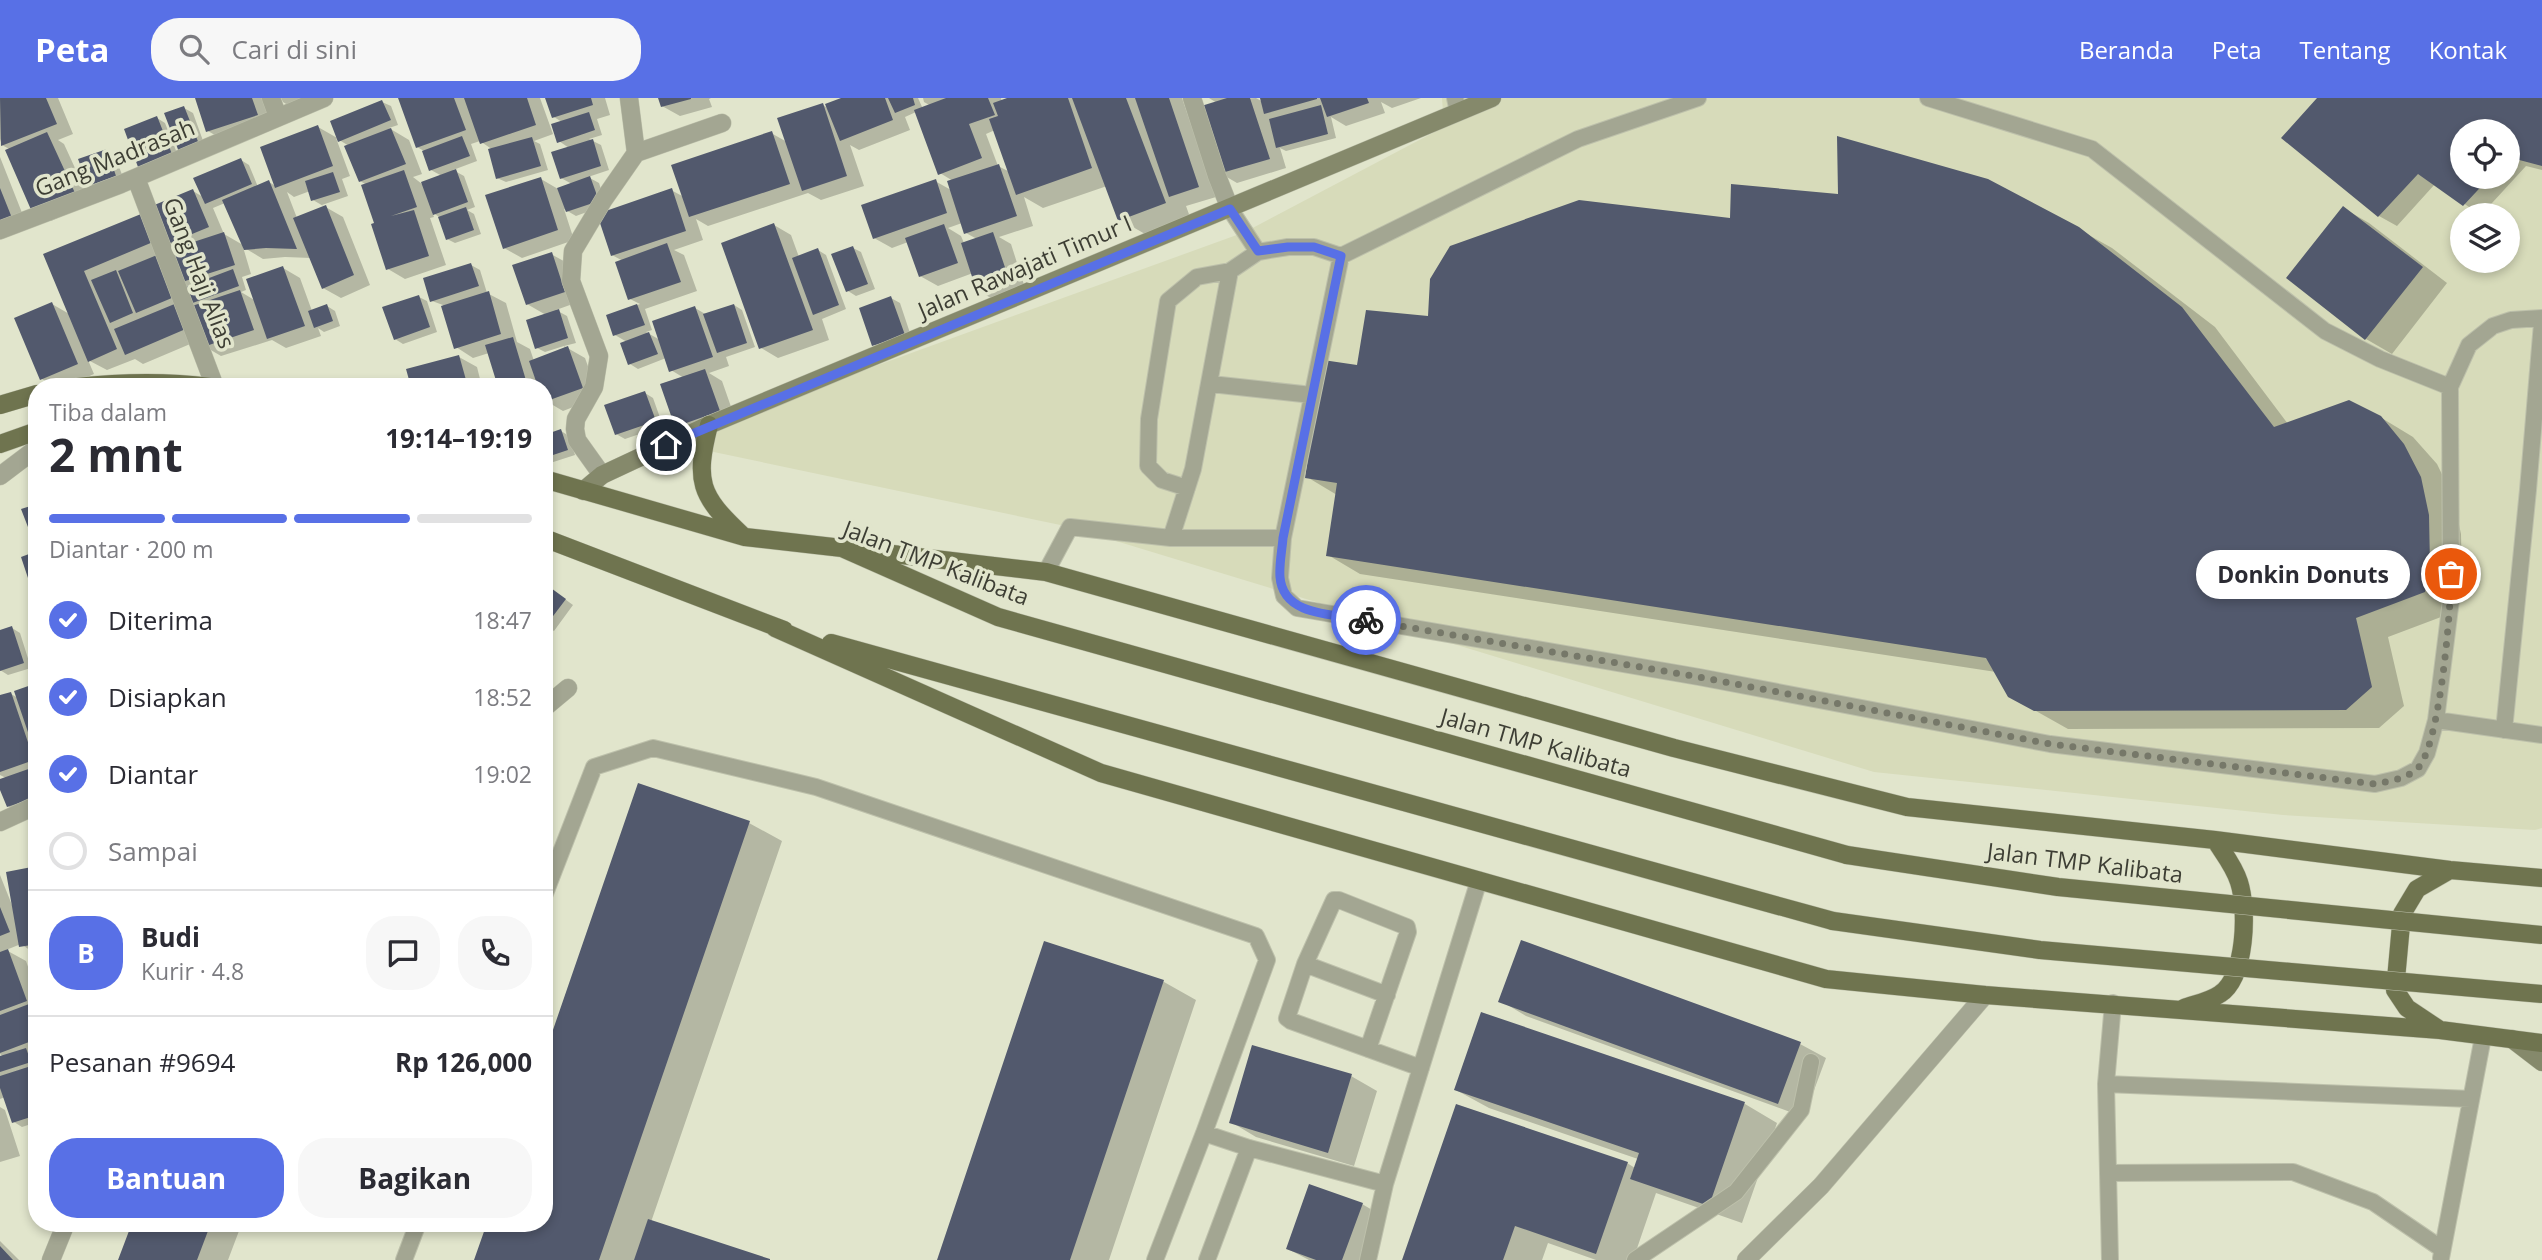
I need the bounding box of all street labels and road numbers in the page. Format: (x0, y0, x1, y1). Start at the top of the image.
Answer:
street label: Gang Madrasah (30, 110, 199, 204)
street label: Gang Haji Alias (156, 193, 243, 353)
street label: Jalan Rawajati Timur I (911, 207, 1136, 326)
street label: Jalan TMP Kalibata (837, 511, 1034, 612)
street label: Jalan TMP Kalibata (1435, 699, 1635, 785)
street label: Jalan TMP Kalibata (1983, 834, 2185, 890)

